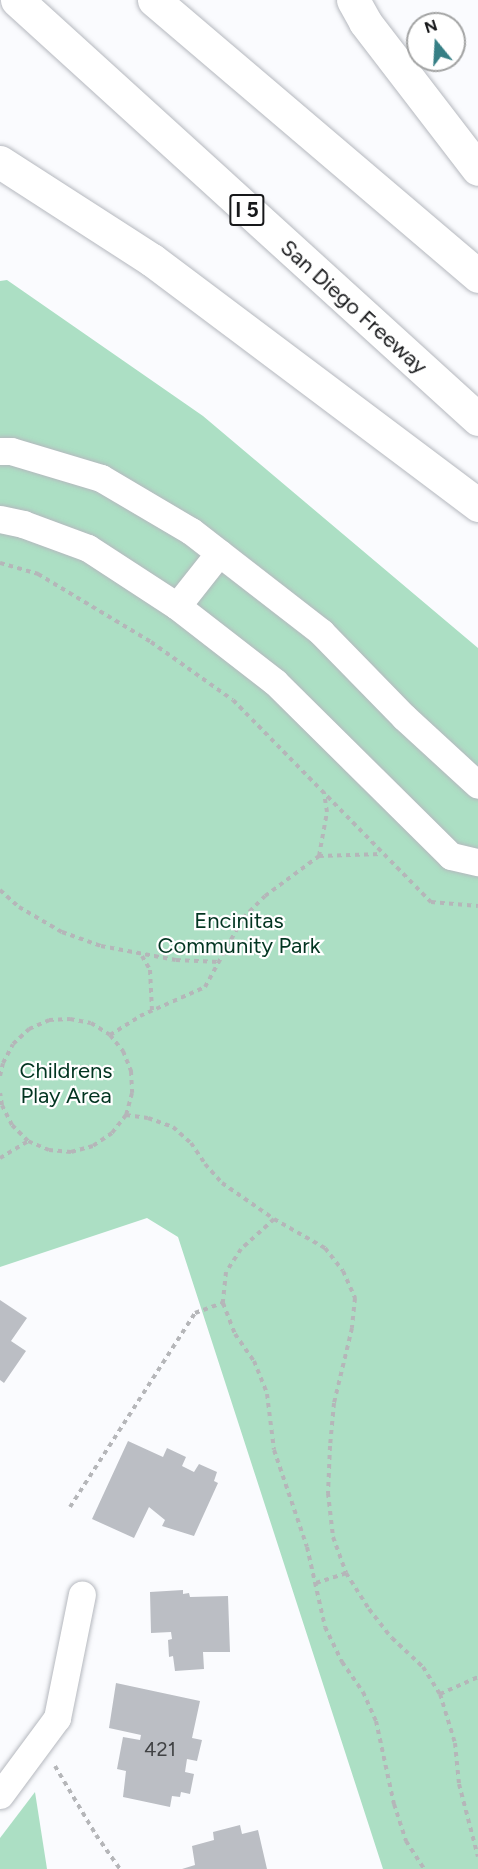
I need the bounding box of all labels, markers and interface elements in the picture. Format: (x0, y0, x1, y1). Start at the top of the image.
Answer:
north arrow (406, 12, 466, 72)
text: N (422, 15, 440, 37)
road number: I 5 (229, 192, 265, 228)
street label: San Diego Freeway (275, 234, 433, 380)
park label: Encinitas Community Park (158, 907, 320, 958)
park label: Childrens Play Area (20, 1057, 112, 1108)
house number: 421 (144, 1737, 176, 1761)

